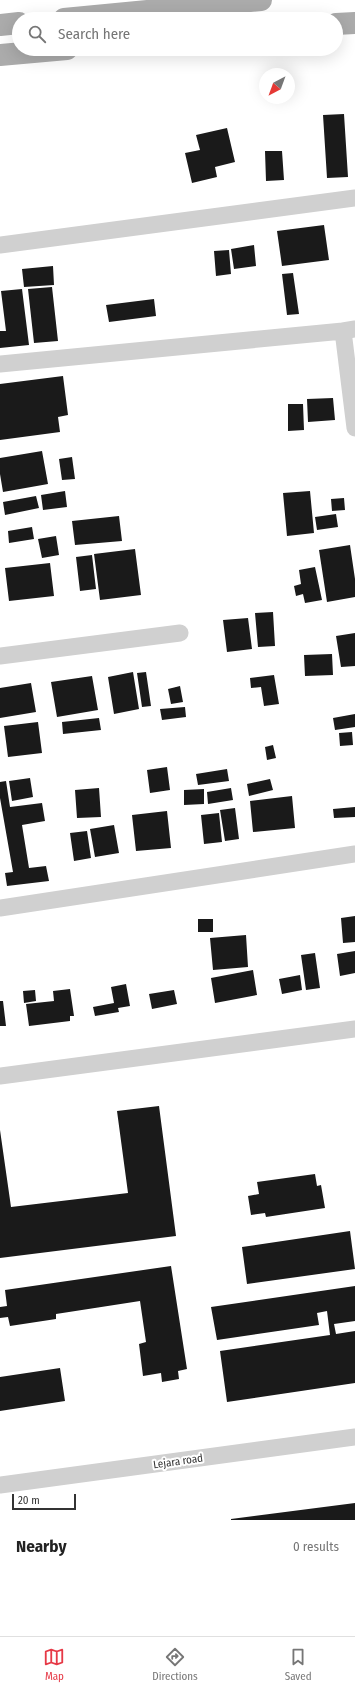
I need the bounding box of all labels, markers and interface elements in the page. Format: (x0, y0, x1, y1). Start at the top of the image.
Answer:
search box (12, 12, 343, 56)
icon: search (26, 23, 48, 45)
text: Search here (58, 25, 130, 43)
north arrow (259, 68, 295, 104)
street label: Lejara road (152, 1452, 204, 1471)
scale bar (12, 1492, 76, 1511)
text: 20 m (18, 1494, 40, 1507)
text: Nearby (16, 1536, 67, 1557)
text: 0 results (293, 1539, 339, 1554)
tab: Map (43, 1646, 65, 1683)
tab: Directions (152, 1646, 198, 1683)
tab: Saved (285, 1646, 312, 1683)

